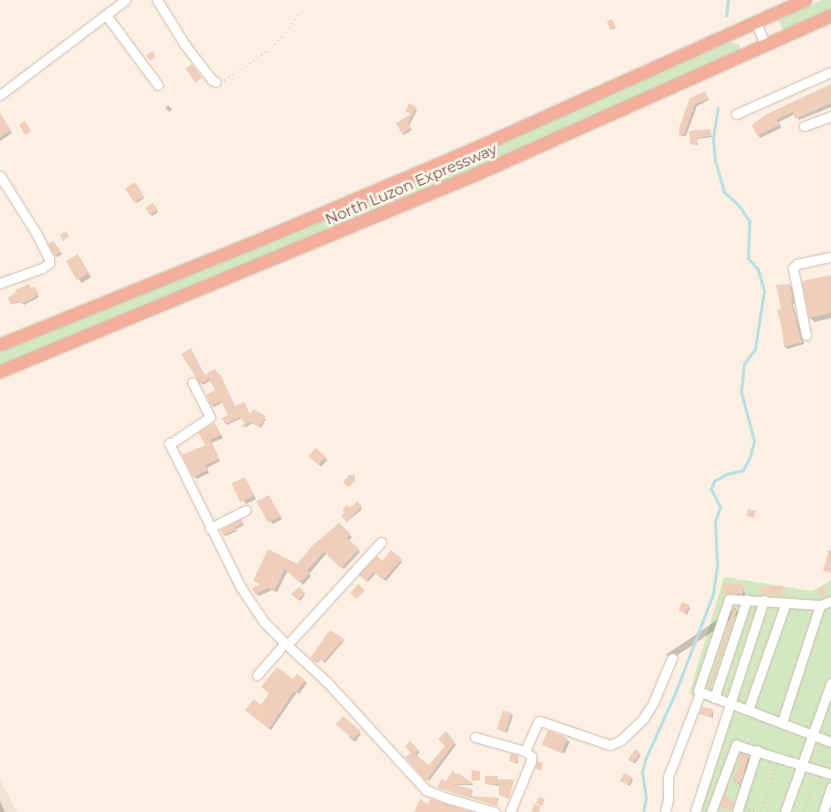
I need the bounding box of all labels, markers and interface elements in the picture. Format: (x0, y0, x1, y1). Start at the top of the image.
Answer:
street label: North Luzon Expressway (322, 140, 500, 228)

